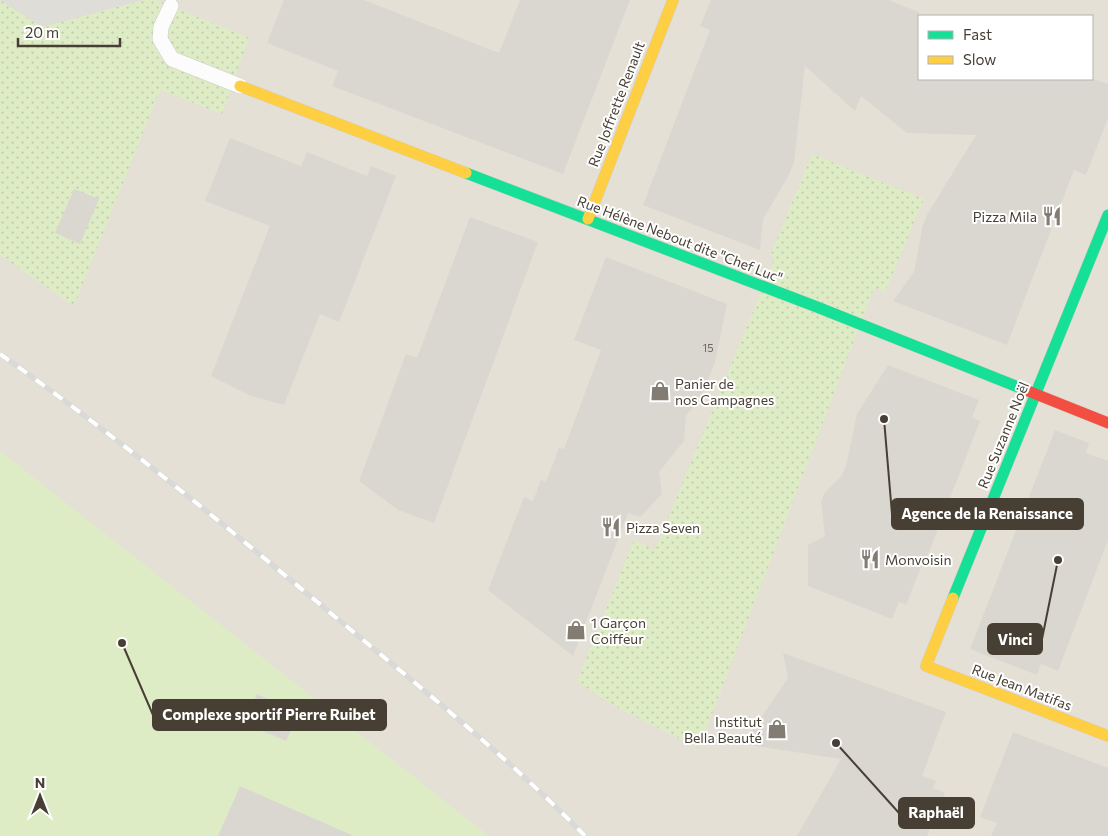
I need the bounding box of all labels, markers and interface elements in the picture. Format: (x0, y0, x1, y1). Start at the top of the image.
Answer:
scale bar (18, 15, 120, 47)
legend (918, 15, 1093, 80)
text: 20 m (25, 23, 59, 41)
text: Fast (963, 25, 992, 43)
street label: Rue Joffrette Renault (584, 39, 648, 169)
text: Slow (963, 50, 996, 68)
street label: Rue Hélène Nebout dite "Chef Luc" (575, 192, 785, 286)
restaurant icon: Pizza Mila (1041, 205, 1063, 227)
place label: Pizza Mila (973, 208, 1037, 225)
house number: 15 (702, 341, 714, 354)
place label: Panier de nos Campagnes (675, 375, 774, 408)
street label: Rue Suzanne Noël (974, 379, 1032, 491)
shop icon: Panier de nos Campagnes (649, 380, 671, 402)
callout: Agence de la Renaissance (892, 499, 1083, 529)
text: Agence de la Renaissance (901, 504, 1073, 522)
restaurant icon: Pizza Seven (600, 516, 622, 538)
place label: Pizza Seven (626, 519, 700, 536)
restaurant icon: Monvoisin (859, 548, 881, 570)
place label: Monvoisin (885, 551, 951, 568)
place label: 1 Garçon Coiffeur (591, 614, 646, 647)
shop icon: 1 Garçon Coiffeur (565, 619, 587, 641)
callout: Vinci (988, 624, 1042, 654)
text: Vinci (998, 630, 1032, 648)
street label: Rue Jean Matifas (970, 660, 1074, 714)
callout: Complexe sportif Pierre Ruibet (153, 700, 386, 730)
text: Complexe sportif Pierre Ruibet (162, 705, 376, 723)
place label: Institut Bella Beauté (684, 713, 762, 746)
shop icon: Institut Bella Beauté (766, 718, 788, 740)
north arrow (15, 771, 65, 821)
text: N (35, 774, 45, 791)
callout: Raphaël (899, 798, 974, 828)
text: Raphaël (908, 803, 964, 821)

